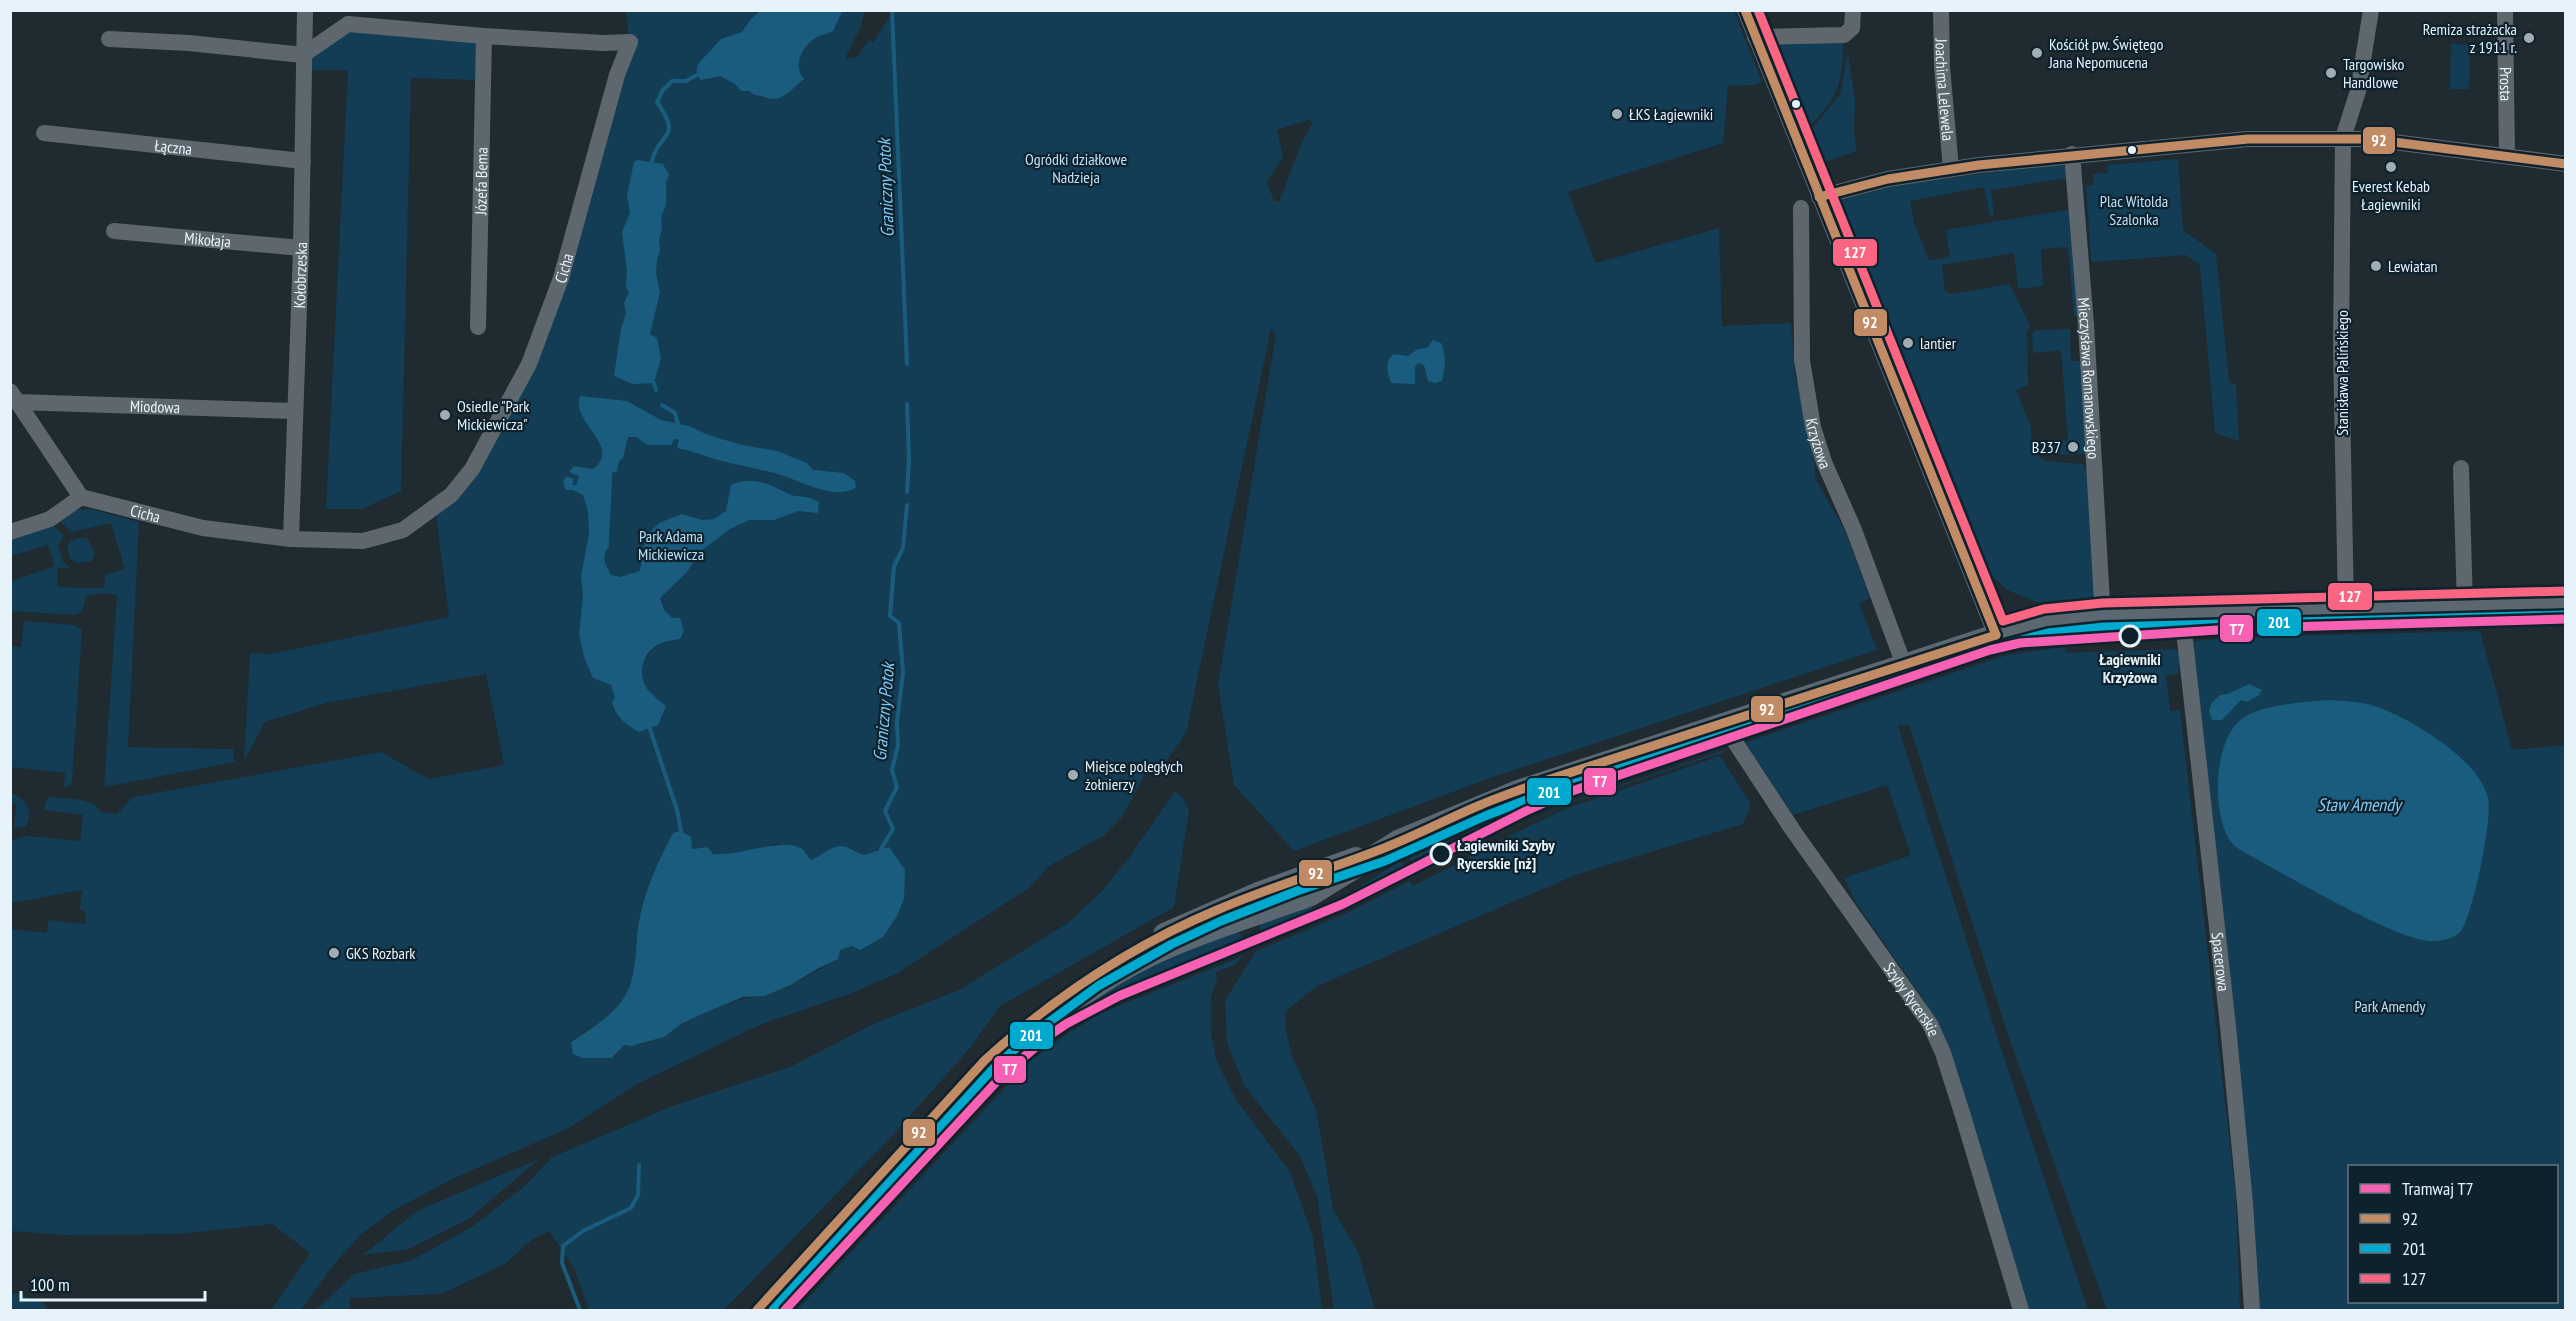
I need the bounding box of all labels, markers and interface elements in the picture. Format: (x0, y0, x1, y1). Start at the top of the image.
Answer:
place label: Remiza strażacka z 1911 r. (2423, 19, 2517, 57)
marker: Remiza strażacka z 1911 r. (2522, 31, 2536, 45)
place label: Kościół pw. Świętego Jana Nepomucena (2048, 34, 2163, 72)
street label: Joachima Lelewela (1931, 38, 1958, 142)
marker: Kościół pw. Świętego Jana Nepomucena (2030, 46, 2044, 60)
place label: Targowisko Handlowe (2343, 54, 2405, 92)
marker: Targowisko Handlowe (2324, 66, 2338, 80)
street label: Prosta (2496, 67, 2516, 101)
unlabelled marker (1790, 98, 1802, 110)
place label: ŁKS Łagiewniki (1629, 104, 1713, 124)
marker: ŁKS Łagiewniki (1610, 107, 1624, 121)
line badge: 92 (2362, 126, 2396, 155)
text: 92 (2371, 130, 2387, 150)
street label: Łączna (153, 135, 193, 159)
water label: Graniczny Potok (872, 136, 899, 238)
unlabelled marker (2126, 144, 2138, 156)
street label: Józefa Bema (470, 147, 492, 216)
park label: Ogródki działkowe Nadzieja (1025, 149, 1127, 187)
marker: Everest Kebab Łagiewniki (2384, 160, 2398, 174)
place label: Everest Kebab Łagiewniki (2352, 176, 2430, 214)
park label: Plac Witolda Szalonka (2100, 191, 2168, 229)
street label: Mikołaja (183, 227, 232, 252)
line badge: 127 (1832, 238, 1878, 267)
street label: Kołobrzeska (289, 242, 311, 309)
text: 127 (1844, 242, 1866, 262)
street label: Cicha (550, 251, 577, 286)
place label: Lewiatan (2388, 256, 2438, 276)
marker: Lewiatan (2369, 259, 2383, 273)
street label: Mieczysława Romanowskiego (2074, 297, 2104, 460)
line badge: 92 (1853, 308, 1888, 337)
street label: Stanisława Palińskiego (2332, 310, 2352, 436)
text: 92 (1862, 312, 1878, 332)
place label: lantier (1920, 333, 1957, 353)
marker: lantier (1901, 336, 1915, 350)
street label: Miodowa (130, 396, 180, 417)
place label: Osiedle "Park Mickiewicza" (457, 396, 530, 434)
marker: Osiedle "Park Mickiewicza" (438, 408, 452, 422)
street label: Krzyżowa (1802, 417, 1836, 472)
place label: B237 (2032, 437, 2061, 457)
marker: B237 (2066, 440, 2080, 454)
street label: Cicha (128, 500, 162, 527)
park label: Park Adama Mickiewicza (638, 526, 704, 564)
line badge: 127 (2327, 582, 2373, 611)
text: 127 (2339, 586, 2361, 606)
line badge: 201 (2256, 608, 2302, 637)
text: 201 (2268, 612, 2290, 632)
line badge: T7 (2219, 614, 2254, 643)
text: T7 (2229, 619, 2245, 639)
marker: Łagiewniki Krzyżowa (2119, 625, 2141, 647)
place label: Łagiewniki Krzyżowa (2099, 649, 2161, 687)
water label: Graniczny Potok (868, 660, 899, 762)
line badge: 92 (1750, 695, 1784, 723)
text: 92 (1759, 699, 1775, 719)
place label: Miejsce poległych żołnierzy (1085, 756, 1183, 794)
line badge: T7 (1583, 767, 1617, 796)
marker: Miejsce poległych żołnierzy (1066, 768, 1080, 782)
text: T7 (1592, 771, 1608, 791)
line badge: 201 (1526, 777, 1572, 806)
text: 201 (1538, 782, 1560, 802)
water label: Staw Amendy (2317, 793, 2403, 816)
place label: Łagiewniki Szyby Rycerskie [nż] (1457, 835, 1555, 873)
marker: Łagiewniki Szyby Rycerskie [nż] (1430, 843, 1452, 865)
line badge: 92 (1298, 859, 1333, 887)
text: 92 (1308, 863, 1324, 883)
street label: Spacerowa (2208, 931, 2234, 992)
place label: GKS Rozbark (346, 943, 416, 963)
marker: GKS Rozbark (327, 946, 341, 960)
street label: Szyby Rycerskie (1879, 958, 1944, 1039)
park label: Park Amendy (2355, 996, 2425, 1016)
line badge: 201 (1009, 1021, 1054, 1050)
text: 201 (1020, 1025, 1042, 1045)
line badge: T7 (993, 1055, 1027, 1084)
text: T7 (1002, 1059, 1018, 1079)
line badge: 92 (902, 1118, 936, 1147)
text: 92 (911, 1122, 927, 1142)
legend (2348, 1165, 2558, 1303)
text: Tramwaj T7 (2402, 1177, 2474, 1200)
text: 92 (2402, 1207, 2418, 1230)
text: 201 (2402, 1237, 2426, 1260)
scale bar (21, 1264, 206, 1302)
text: 127 (2402, 1267, 2426, 1290)
text: 100 m (30, 1273, 70, 1296)

